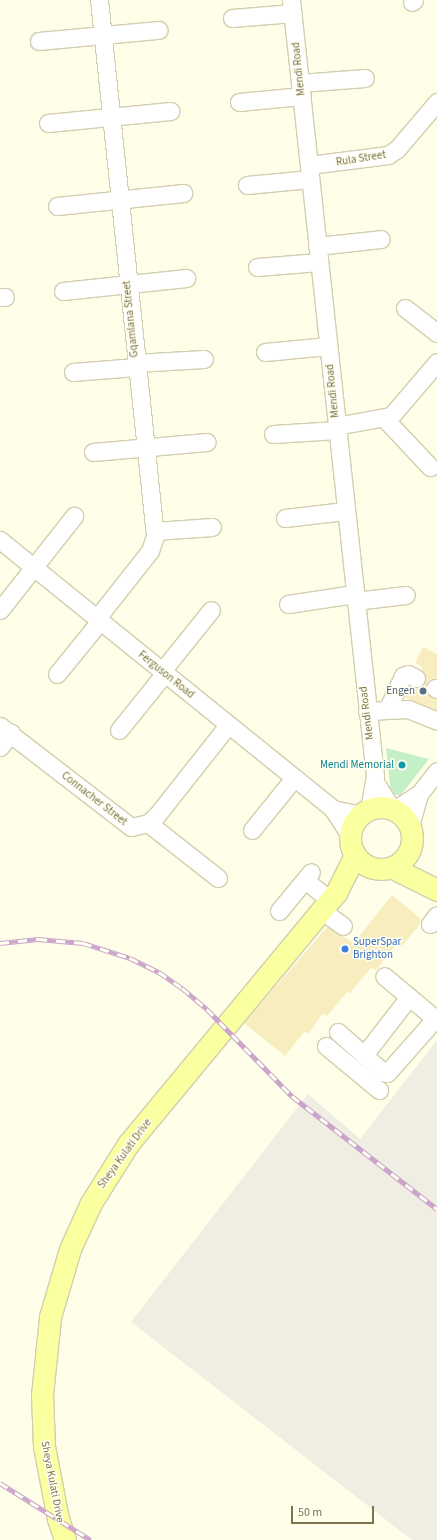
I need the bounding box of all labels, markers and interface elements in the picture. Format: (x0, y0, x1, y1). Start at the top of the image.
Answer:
street label: Mendi Road (290, 41, 308, 97)
street label: Rula Street (335, 149, 387, 169)
street label: Gqamlana Street (120, 280, 142, 358)
street label: Mendi Road (324, 363, 342, 419)
street label: Ferguson Road (135, 648, 197, 702)
place label: Engen (386, 684, 415, 698)
street label: Mendi Road (357, 685, 377, 741)
marker: Engen (418, 686, 428, 696)
place label: Mendi Memorial (320, 758, 394, 772)
marker: Mendi Memorial (397, 760, 407, 770)
street label: Connacher Street (58, 769, 130, 829)
place label: SuperSpar Brighton (353, 936, 401, 962)
marker: SuperSpar Brighton (340, 944, 350, 954)
street label: Sheya Kulati Drive (95, 1117, 155, 1191)
street label: Sheya Kulati Drive (38, 1440, 66, 1524)
scale bar (293, 1498, 376, 1524)
text: 50 m (298, 1504, 322, 1521)

